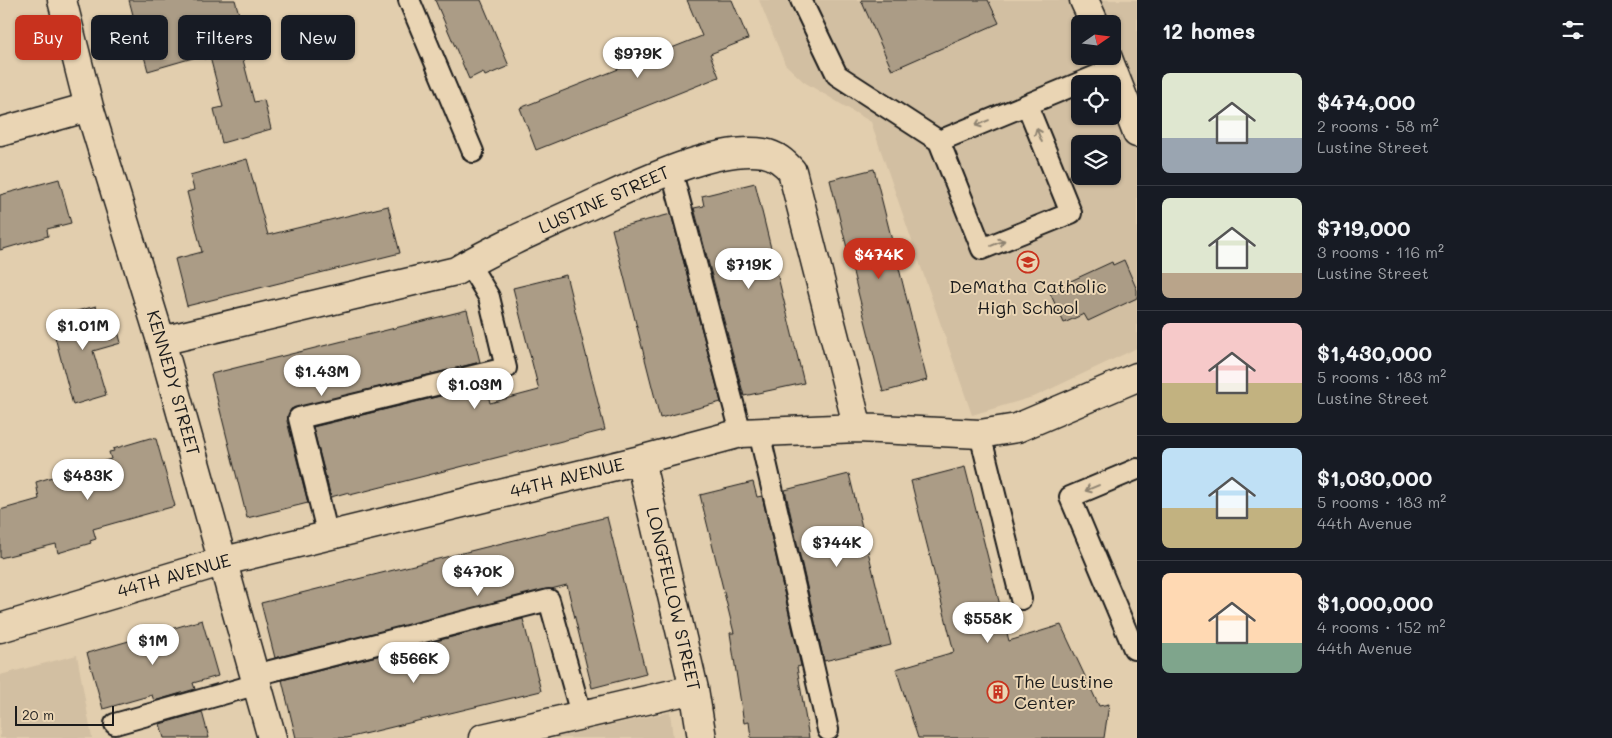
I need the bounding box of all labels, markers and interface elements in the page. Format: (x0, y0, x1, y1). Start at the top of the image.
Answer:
chip: Buy (15, 15, 81, 60)
chip: Rent (91, 15, 168, 60)
chip: Filters (178, 15, 271, 60)
chip: New (281, 15, 355, 60)
north arrow (1071, 15, 1121, 65)
map controls (1071, 15, 1121, 185)
icon: filters (1559, 16, 1587, 44)
text: 12 homes (1162, 17, 1255, 44)
pin: $979K (603, 36, 673, 79)
text: $979K (614, 42, 662, 63)
button: locate (1071, 75, 1121, 125)
text: $474,000 (1317, 88, 1415, 115)
icon: home (1202, 93, 1262, 153)
text: 2 rooms · 58 m² (1317, 115, 1439, 136)
one-way arrow (975, 119, 990, 128)
one-way arrow (1034, 128, 1044, 143)
button: layers (1071, 135, 1121, 185)
text: Lustine Street (1317, 136, 1429, 157)
street label: LUSTINE STREET (534, 159, 673, 239)
text: $719,000 (1317, 214, 1411, 241)
icon: home (1202, 218, 1262, 278)
one-way arrow (990, 237, 1005, 247)
pin: $474K (844, 238, 914, 280)
text: 3 rooms · 116 m² (1317, 241, 1444, 262)
text: $474K (854, 243, 904, 264)
pin: $719K (714, 248, 784, 290)
school or university icon: DeMatha Catholic High School (1016, 250, 1040, 274)
text: $719K (726, 253, 772, 274)
text: Lustine Street (1317, 262, 1429, 283)
place label: DeMatha Catholic High School (949, 274, 1107, 319)
street label: KENNEDY STREET (142, 307, 206, 458)
pin: $1.01M (42, 308, 124, 351)
text: $1.01M (57, 314, 109, 335)
text: $1,430,000 (1317, 339, 1432, 366)
icon: home (1202, 343, 1262, 403)
pin: $1.43M (281, 354, 363, 397)
text: $1.43M (295, 360, 349, 381)
text: 5 rooms · 183 m² (1317, 366, 1446, 387)
pin: $1.03M (434, 368, 516, 410)
text: $1.03M (448, 373, 502, 394)
text: Lustine Street (1317, 387, 1429, 408)
street label: 44TH AVENUE (507, 451, 626, 503)
pin: $483K (53, 458, 123, 501)
text: $483K (63, 464, 113, 485)
text: $1,030,000 (1317, 464, 1432, 491)
icon: home (1202, 468, 1262, 528)
one-way arrow (1085, 483, 1100, 493)
text: 5 rooms · 183 m² (1317, 491, 1446, 512)
street label: LONGFELLOW STREET (641, 505, 707, 693)
text: 44th Avenue (1317, 512, 1412, 533)
pin: $744K (802, 526, 872, 568)
text: $744K (812, 531, 862, 552)
street label: 44TH AVENUE (114, 547, 233, 603)
pin: $470K (443, 554, 513, 597)
text: $470K (453, 560, 503, 581)
text: $1,000,000 (1317, 589, 1433, 616)
icon: home (1202, 593, 1262, 653)
pin: $558K (953, 602, 1023, 644)
text: $558K (963, 607, 1013, 628)
text: 4 rooms · 152 m² (1317, 616, 1446, 637)
pin: $1M (129, 624, 177, 666)
text: $1M (138, 629, 168, 650)
text: 44th Avenue (1317, 637, 1412, 658)
pin: $566K (379, 642, 449, 684)
text: $566K (389, 647, 439, 668)
place label: The Lustine Center (1014, 669, 1114, 714)
building icon: The Lustine Center (986, 680, 1010, 704)
scale bar (15, 703, 114, 726)
text: 20 m (22, 705, 54, 724)

